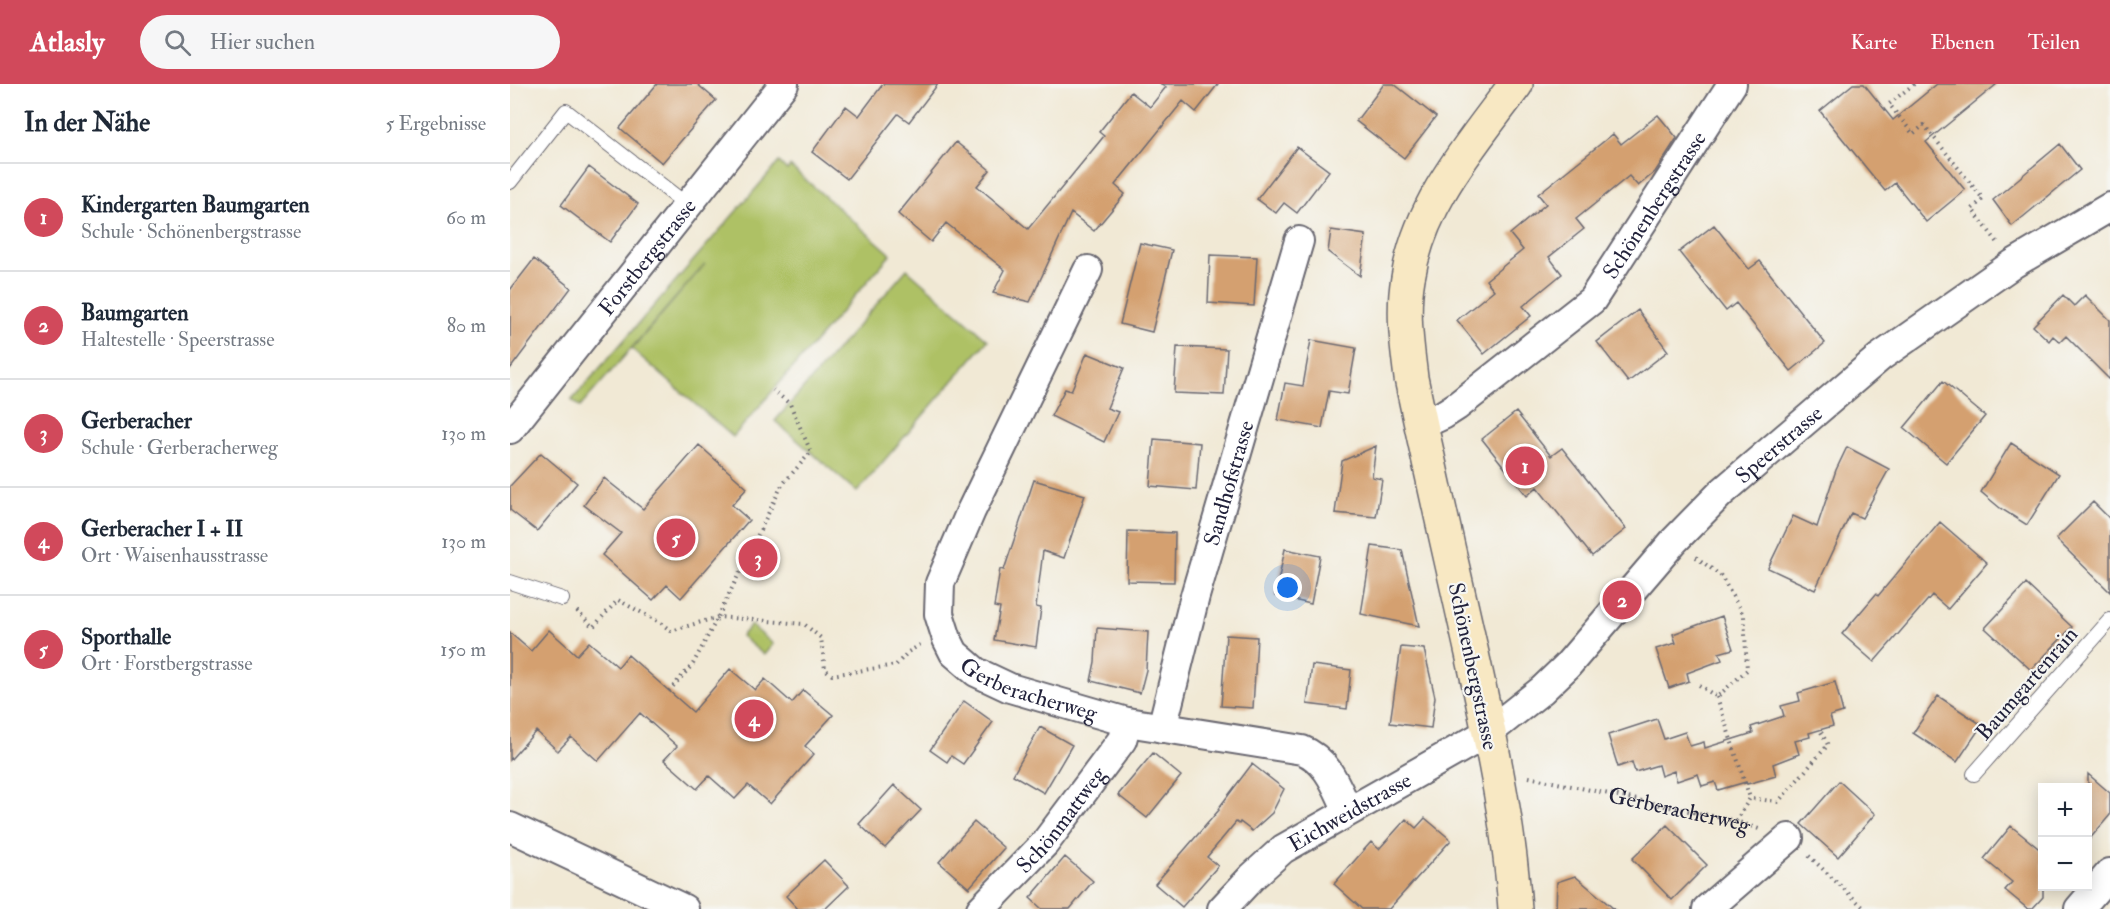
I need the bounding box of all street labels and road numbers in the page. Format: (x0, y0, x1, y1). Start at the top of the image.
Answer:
street label: Schönenbergstrasse (1597, 126, 1713, 284)
street label: Forstbergstrasse (593, 193, 703, 322)
street label: Speerstrasse (1730, 400, 1828, 490)
street label: Sandhofstrasse (1198, 417, 1261, 549)
street label: Schönenbergstrasse (1442, 580, 1504, 752)
street label: Baumgartenrain (1970, 621, 2084, 746)
street label: Gerberacherweg (954, 651, 1102, 728)
street label: Schönmattweg (1010, 760, 1113, 879)
street label: Eichweidstrasse (1283, 766, 1416, 858)
street label: Gerberacherweg (1606, 781, 1755, 840)

